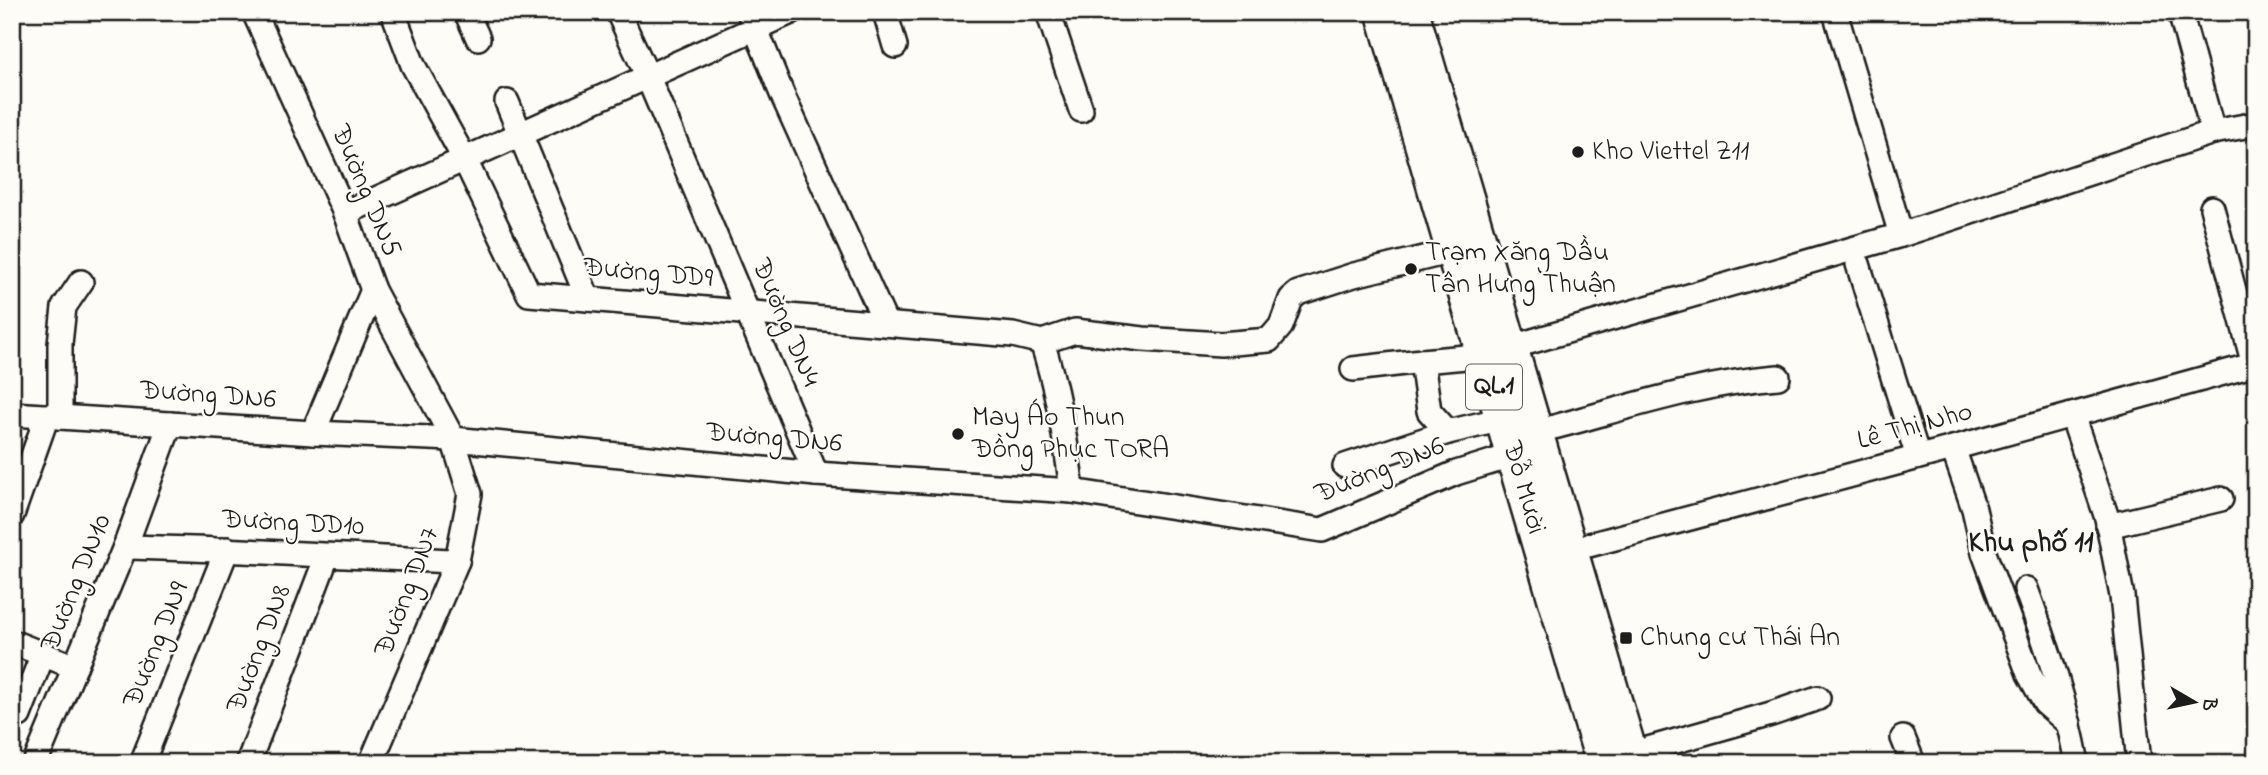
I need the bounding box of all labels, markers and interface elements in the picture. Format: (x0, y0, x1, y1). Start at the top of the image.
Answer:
street label: Đường DN5 (318, 118, 411, 263)
place label: Kho Viettel Z11 (1592, 132, 1749, 173)
marker: Kho Viettel Z11 (1570, 144, 1586, 160)
place label: Trạm Xăng Dầu Tân Hưng Thuận (1425, 233, 1616, 306)
street label: Đường DD9 (580, 248, 715, 300)
street label: Đường DN4 (739, 252, 831, 394)
marker: Trạm Xăng Dầu Tân Hưng Thuận (1403, 261, 1419, 277)
road number: QL.1 (1466, 364, 1522, 410)
street label: Đường DN6 (138, 371, 277, 421)
street label: Lê Thị Nho (1853, 392, 1977, 462)
place label: May Áo Thun Đồng Phục TORA (971, 398, 1169, 471)
street label: Đường DN6 (703, 413, 844, 465)
marker: May Áo Thun Đồng Phục TORA (950, 426, 966, 442)
street label: Đường DN6 (1308, 426, 1451, 516)
street label: Đỗ Mười (1490, 436, 1556, 539)
street label: Đường DD10 (220, 500, 365, 548)
street label: Đường DN10 (30, 508, 123, 659)
street label: Đường DN7 (364, 521, 452, 664)
district label: Khu phố 11 (1968, 522, 2094, 566)
street label: Đường DN9 (113, 575, 201, 715)
street label: Đường DN8 (216, 579, 303, 720)
place label: Chung cư Thái An (1640, 618, 1840, 659)
marker: Chung cư Thái An (1618, 630, 1634, 646)
north arrow (2160, 666, 2230, 736)
text: B (2194, 695, 2223, 713)

